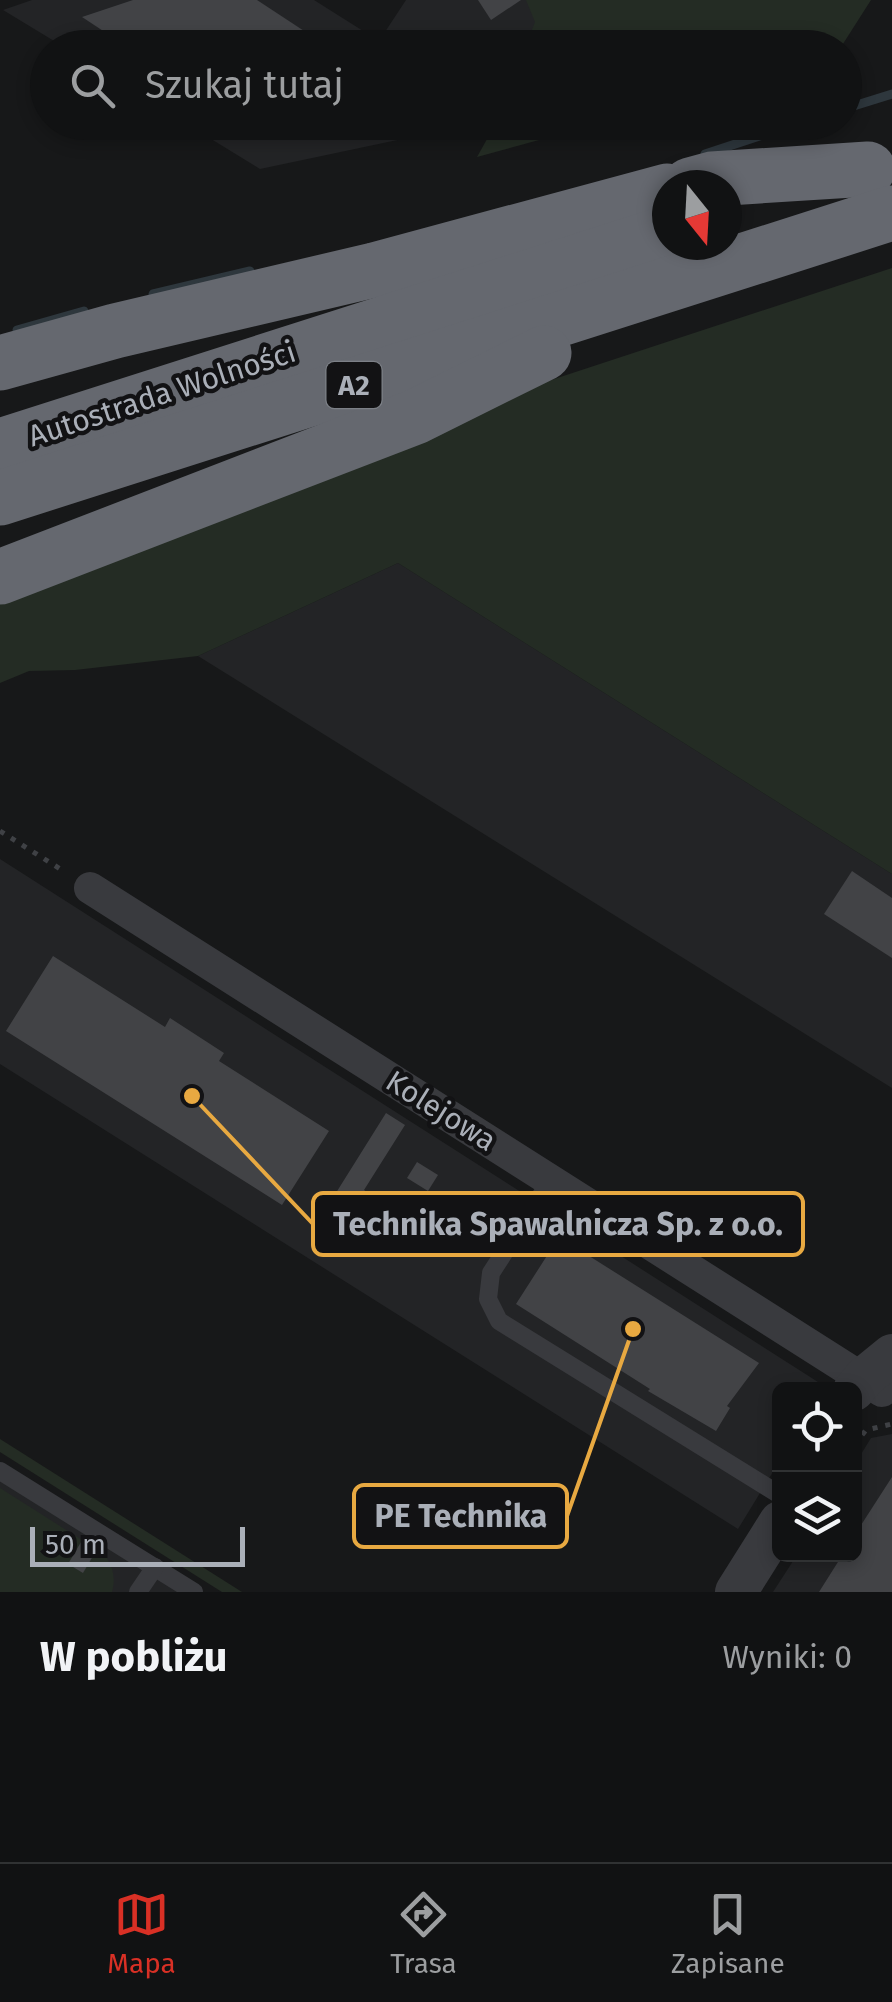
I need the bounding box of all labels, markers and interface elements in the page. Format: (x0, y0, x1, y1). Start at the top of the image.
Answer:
search box (30, 30, 862, 140)
icon: search (65, 58, 120, 113)
text: Szukaj tutaj (145, 62, 344, 108)
north arrow (652, 170, 742, 260)
street label: Autostrada Wolności (24, 334, 300, 454)
road number: A2 (326, 362, 382, 408)
street label: Kolejowa (379, 1063, 503, 1159)
callout: Technika Spawalnicza Sp. z o.o. (313, 1193, 803, 1255)
text: Technika Spawalnicza Sp. z o.o. (333, 1205, 783, 1243)
map controls (772, 1382, 862, 1562)
button: locate (772, 1382, 862, 1472)
button: layers (772, 1472, 862, 1562)
callout: PE Technika (354, 1485, 567, 1547)
text: PE Technika (375, 1497, 547, 1535)
scale bar (30, 1522, 245, 1566)
text: 50 m (45, 1528, 106, 1561)
text: W pobliżu (40, 1632, 227, 1682)
text: Wyniki: 0 (723, 1638, 852, 1676)
tab: Mapa (107, 1887, 176, 1980)
tab: Trasa (390, 1887, 457, 1980)
tab: Zapisane (671, 1887, 785, 1980)

